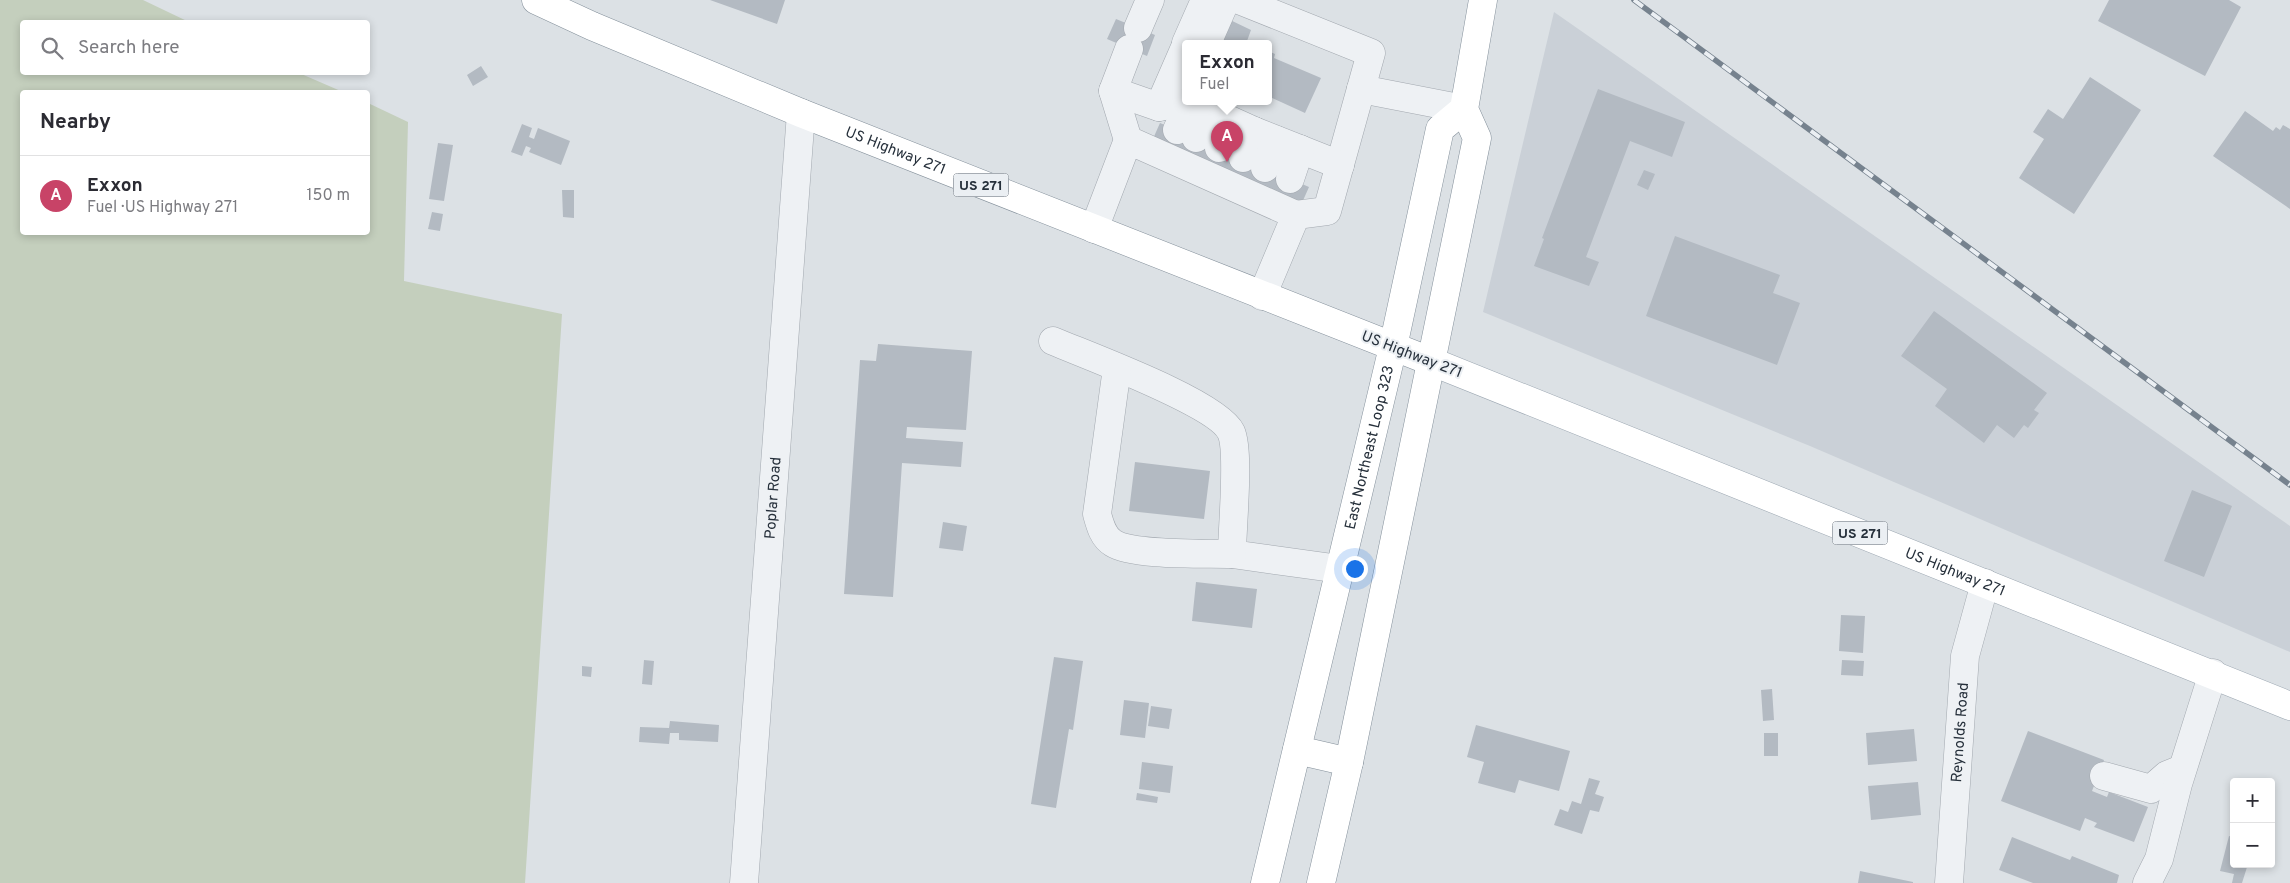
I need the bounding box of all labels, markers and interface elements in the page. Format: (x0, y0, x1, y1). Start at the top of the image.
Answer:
search box (20, 20, 370, 75)
icon: search (38, 34, 66, 62)
text: Search here (78, 36, 180, 60)
popup (1182, 40, 1272, 105)
text: Exxon (1199, 51, 1255, 75)
text: Fuel (1199, 75, 1229, 95)
text: Nearby (40, 109, 111, 136)
pin: A (1211, 121, 1243, 162)
street label: US Highway 271 (842, 123, 948, 180)
text: Exxon (87, 174, 143, 198)
road number: US 271 (954, 174, 1008, 196)
text: A (50, 186, 62, 206)
text: 150 m (307, 186, 350, 206)
text: Fuel · US Highway 271 (87, 198, 238, 218)
street label: US Highway 271 (1358, 327, 1465, 383)
street label: East Northeast Loop 323 (1342, 364, 1399, 532)
street label: Poplar Road (761, 456, 787, 540)
road number: US 271 (1832, 522, 1888, 544)
street label: US Highway 271 (1902, 544, 2008, 602)
your location (1342, 556, 1368, 582)
street label: Reynolds Road (1948, 682, 1974, 783)
map controls (2230, 778, 2275, 868)
button: + (2230, 778, 2275, 823)
button: − (2230, 823, 2275, 868)

